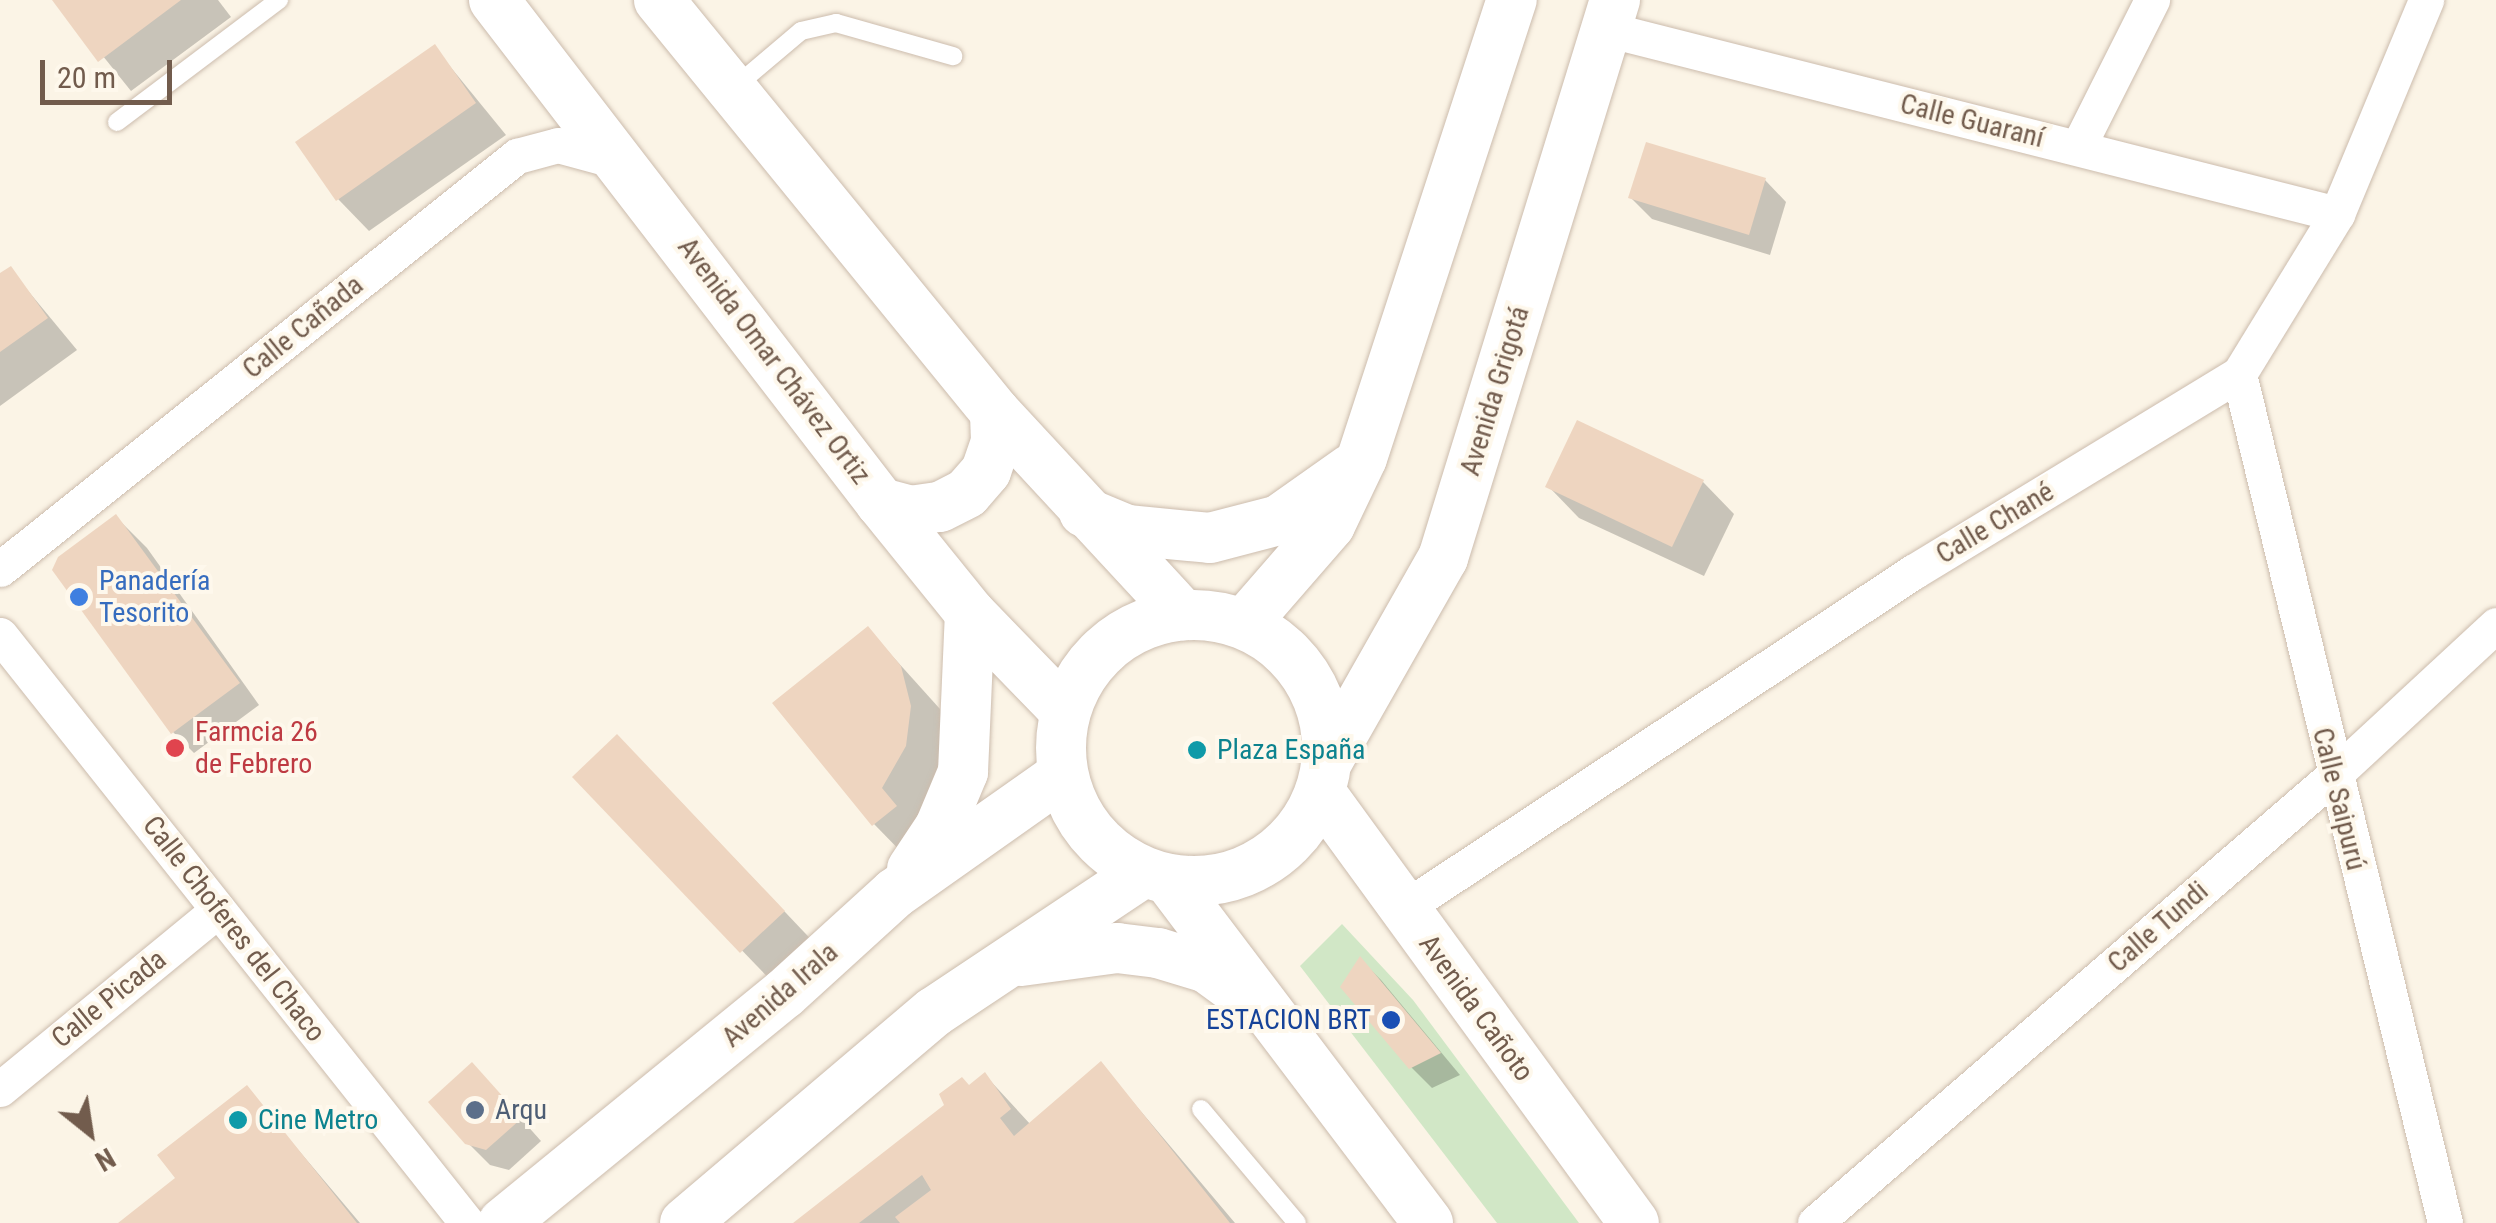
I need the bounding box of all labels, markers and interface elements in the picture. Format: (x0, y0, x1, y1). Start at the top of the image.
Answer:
scale bar (45, 40, 178, 102)
text: 20 m (57, 60, 116, 95)
street label: Calle Guaraní (1897, 87, 2047, 155)
street label: Avenida Omar Chávez Ortiz (670, 231, 878, 491)
street label: Calle Cañada (236, 268, 370, 386)
street label: Avenida Grigotá (1453, 302, 1537, 480)
street label: Calle Chané (1930, 475, 2060, 571)
place label: Panadería Tesorito (99, 564, 210, 630)
marker: Panadería Tesorito (68, 586, 90, 608)
place label: Farmcia 26 de Febrero (195, 715, 318, 781)
street label: Calle Saipurú (2305, 724, 2373, 874)
place label: Plaza España (1217, 733, 1365, 767)
marker: Farmcia 26 de Febrero (164, 737, 186, 759)
marker: Plaza España (1186, 739, 1208, 761)
street label: Calle Choferes del Chaco (135, 809, 333, 1049)
street label: Calle Tundi (2101, 874, 2215, 980)
street label: Avenida Cañoto (1412, 928, 1540, 1088)
street label: Avenida Irala (715, 936, 845, 1054)
street label: Calle Picada (45, 943, 173, 1055)
place label: ESTACION BRT (1206, 1003, 1371, 1037)
marker: ESTACION BRT (1380, 1009, 1402, 1031)
north arrow (40, 1083, 140, 1183)
place label: Arqu (495, 1093, 547, 1127)
marker: Arqu (464, 1099, 486, 1121)
place label: Cine Metro (258, 1103, 378, 1137)
marker: Cine Metro (227, 1109, 249, 1131)
text: N (90, 1141, 121, 1178)

